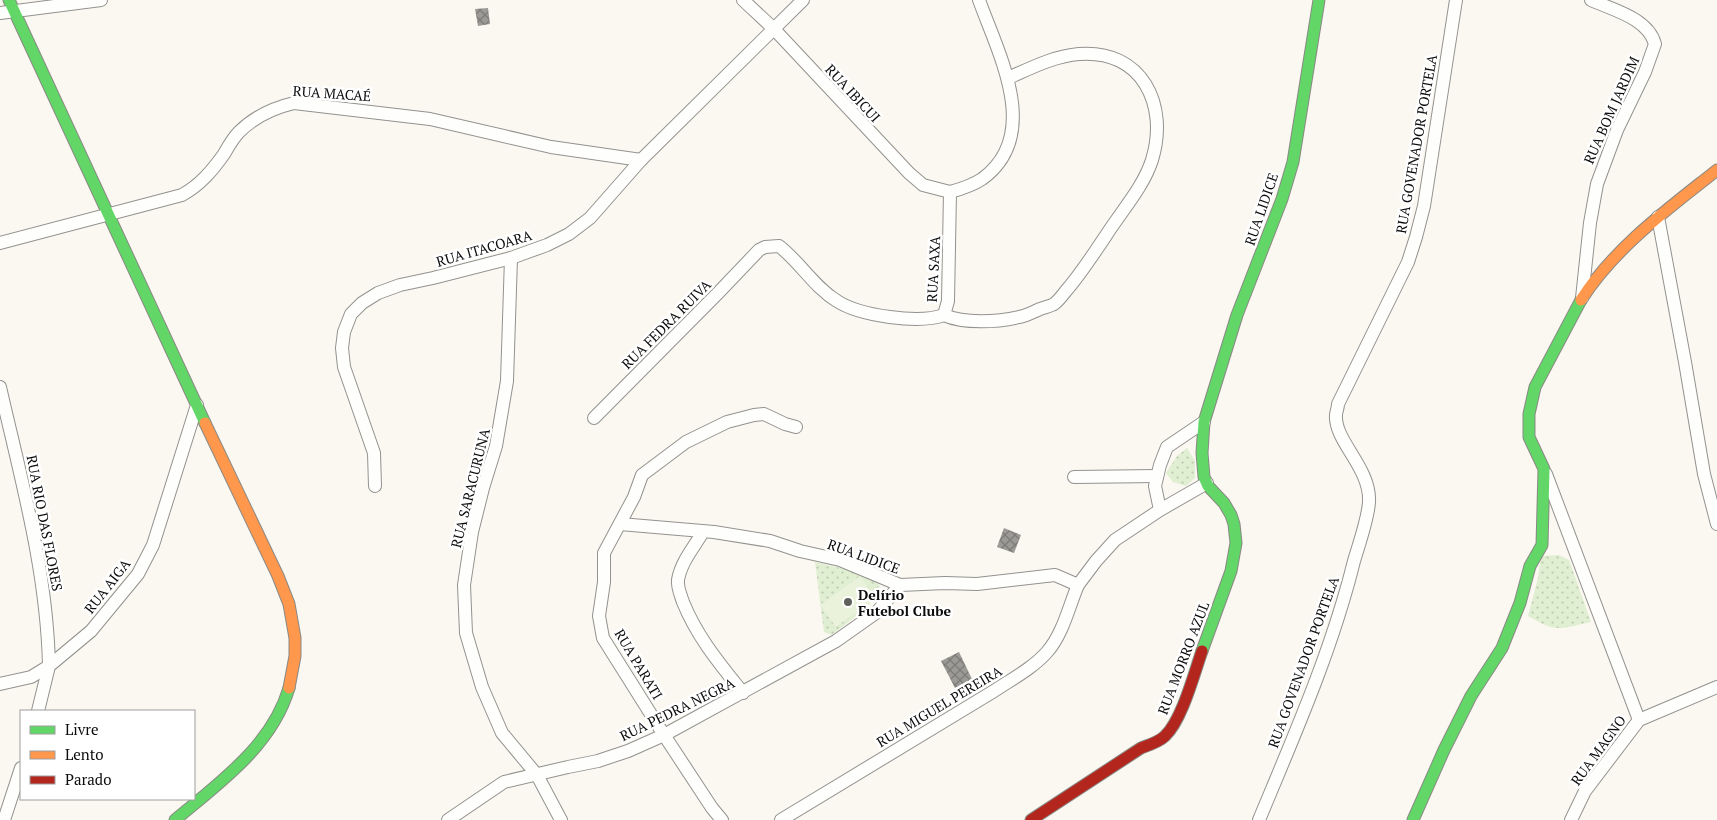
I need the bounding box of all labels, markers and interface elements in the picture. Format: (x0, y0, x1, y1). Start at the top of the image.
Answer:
street label: RUA GOVENADOR PORTELA (1391, 53, 1441, 235)
street label: RUA BOM JARDIM (1579, 53, 1643, 167)
street label: RUA IBICUI (821, 60, 885, 126)
street label: RUA MACAÉ (292, 81, 372, 105)
street label: RUA LIDICE (1240, 170, 1282, 248)
street label: RUA ITACOARA (434, 225, 534, 271)
street label: RUA SAXA (922, 235, 944, 303)
street label: RUA FEDRA RUIVA (617, 275, 715, 373)
street label: RUA SARACURUNA (446, 426, 494, 550)
street label: RUA RIO DAS FLORES (22, 453, 68, 593)
street label: RUA LIDICE (825, 534, 903, 578)
street label: RUA AIGA (80, 554, 135, 617)
street label: RUA GOVENADOR PORTELA (1263, 573, 1343, 750)
place label: Delírio Futebol Clube (858, 585, 952, 620)
marker: Delírio Futebol Clube (842, 596, 854, 608)
street label: RUA MORRO AZUL (1153, 599, 1213, 717)
street label: RUA PARATI (611, 625, 667, 703)
street label: RUA MIGUEL PEREIRA (873, 661, 1006, 751)
street label: RUA PEDRA NEGRA (616, 673, 738, 745)
legend (20, 710, 195, 800)
street label: RUA MAGNO (1566, 711, 1630, 789)
text: Livre (65, 719, 99, 739)
text: Lento (65, 744, 104, 764)
text: Parado (65, 769, 111, 789)

